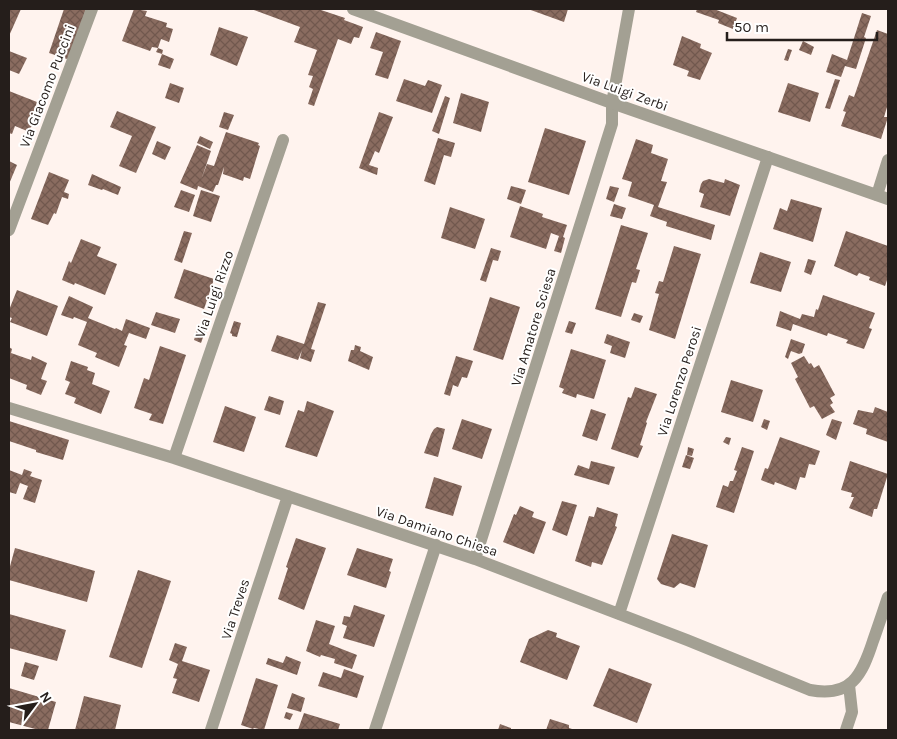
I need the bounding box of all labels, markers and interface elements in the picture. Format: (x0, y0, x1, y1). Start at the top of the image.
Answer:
scale bar (727, 10, 877, 42)
text: 50 m (734, 18, 769, 36)
street label: Via Giacomo Puccini (16, 22, 79, 150)
street label: Via Luigi Zerbi (579, 68, 670, 115)
street label: Via Luigi Rizzo (192, 248, 237, 340)
street label: Via Amatore Sciesa (507, 266, 560, 388)
street label: Via Lorenzo Perosi (654, 324, 705, 438)
street label: Via Damiano Chiesa (374, 503, 500, 560)
street label: Via Treves (218, 577, 253, 642)
north arrow (10, 679, 60, 729)
text: N (36, 689, 55, 706)

